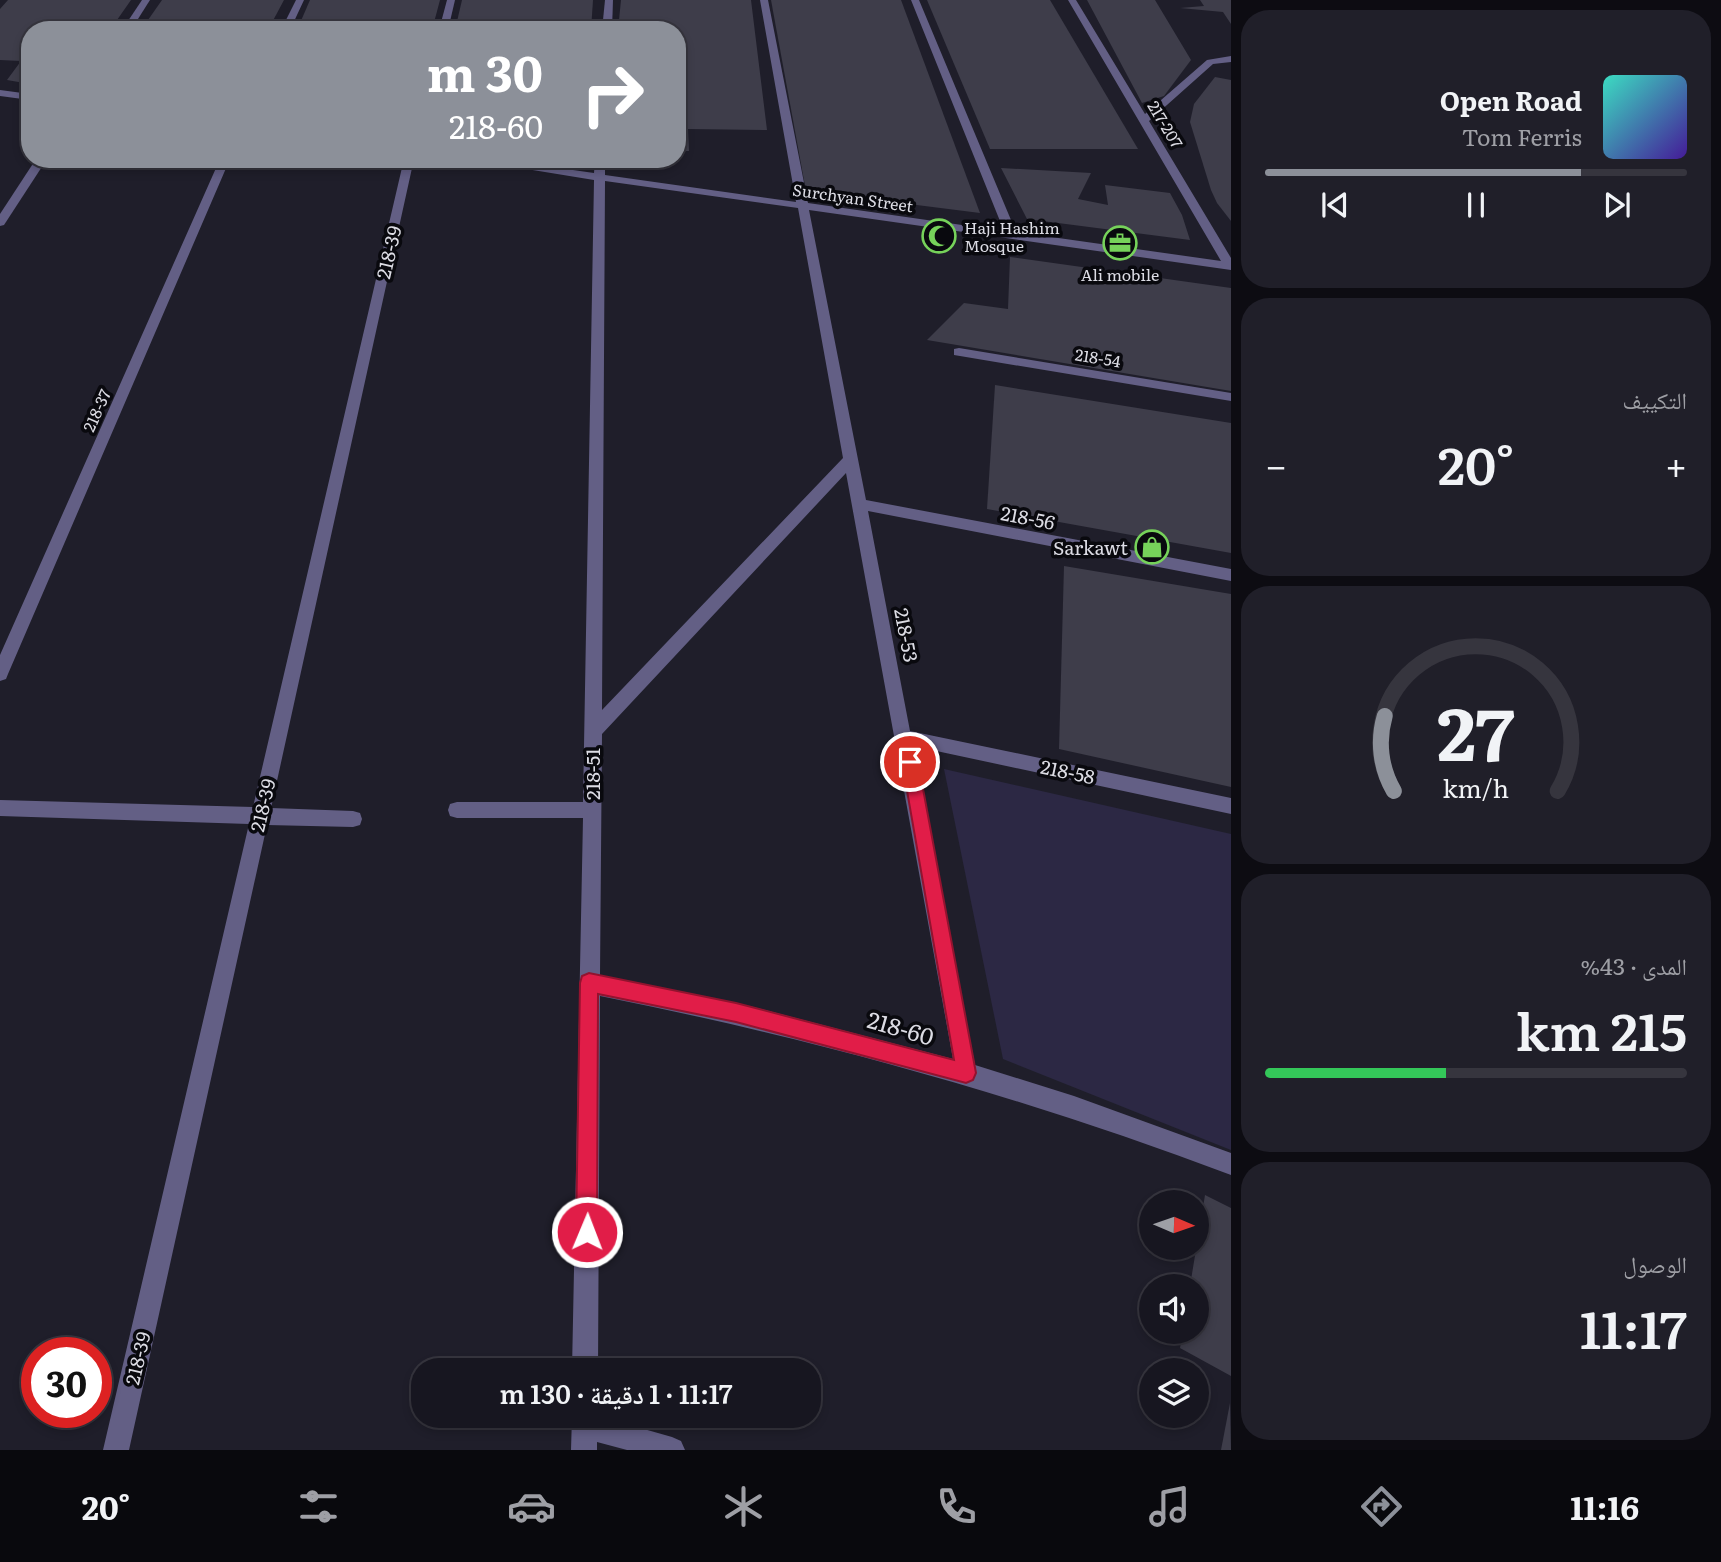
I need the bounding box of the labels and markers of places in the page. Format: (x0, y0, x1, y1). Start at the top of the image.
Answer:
place label: Haji Hashim Mosque (964, 215, 1060, 257)
mosque icon: Haji Hashim Mosque (920, 217, 958, 255)
office icon: Ali mobile (1101, 224, 1139, 262)
place label: Ali mobile (1081, 262, 1159, 286)
shop icon: Sarkawt (1133, 528, 1171, 566)
place label: Sarkawt (1053, 533, 1128, 561)
pin (880, 732, 940, 792)

